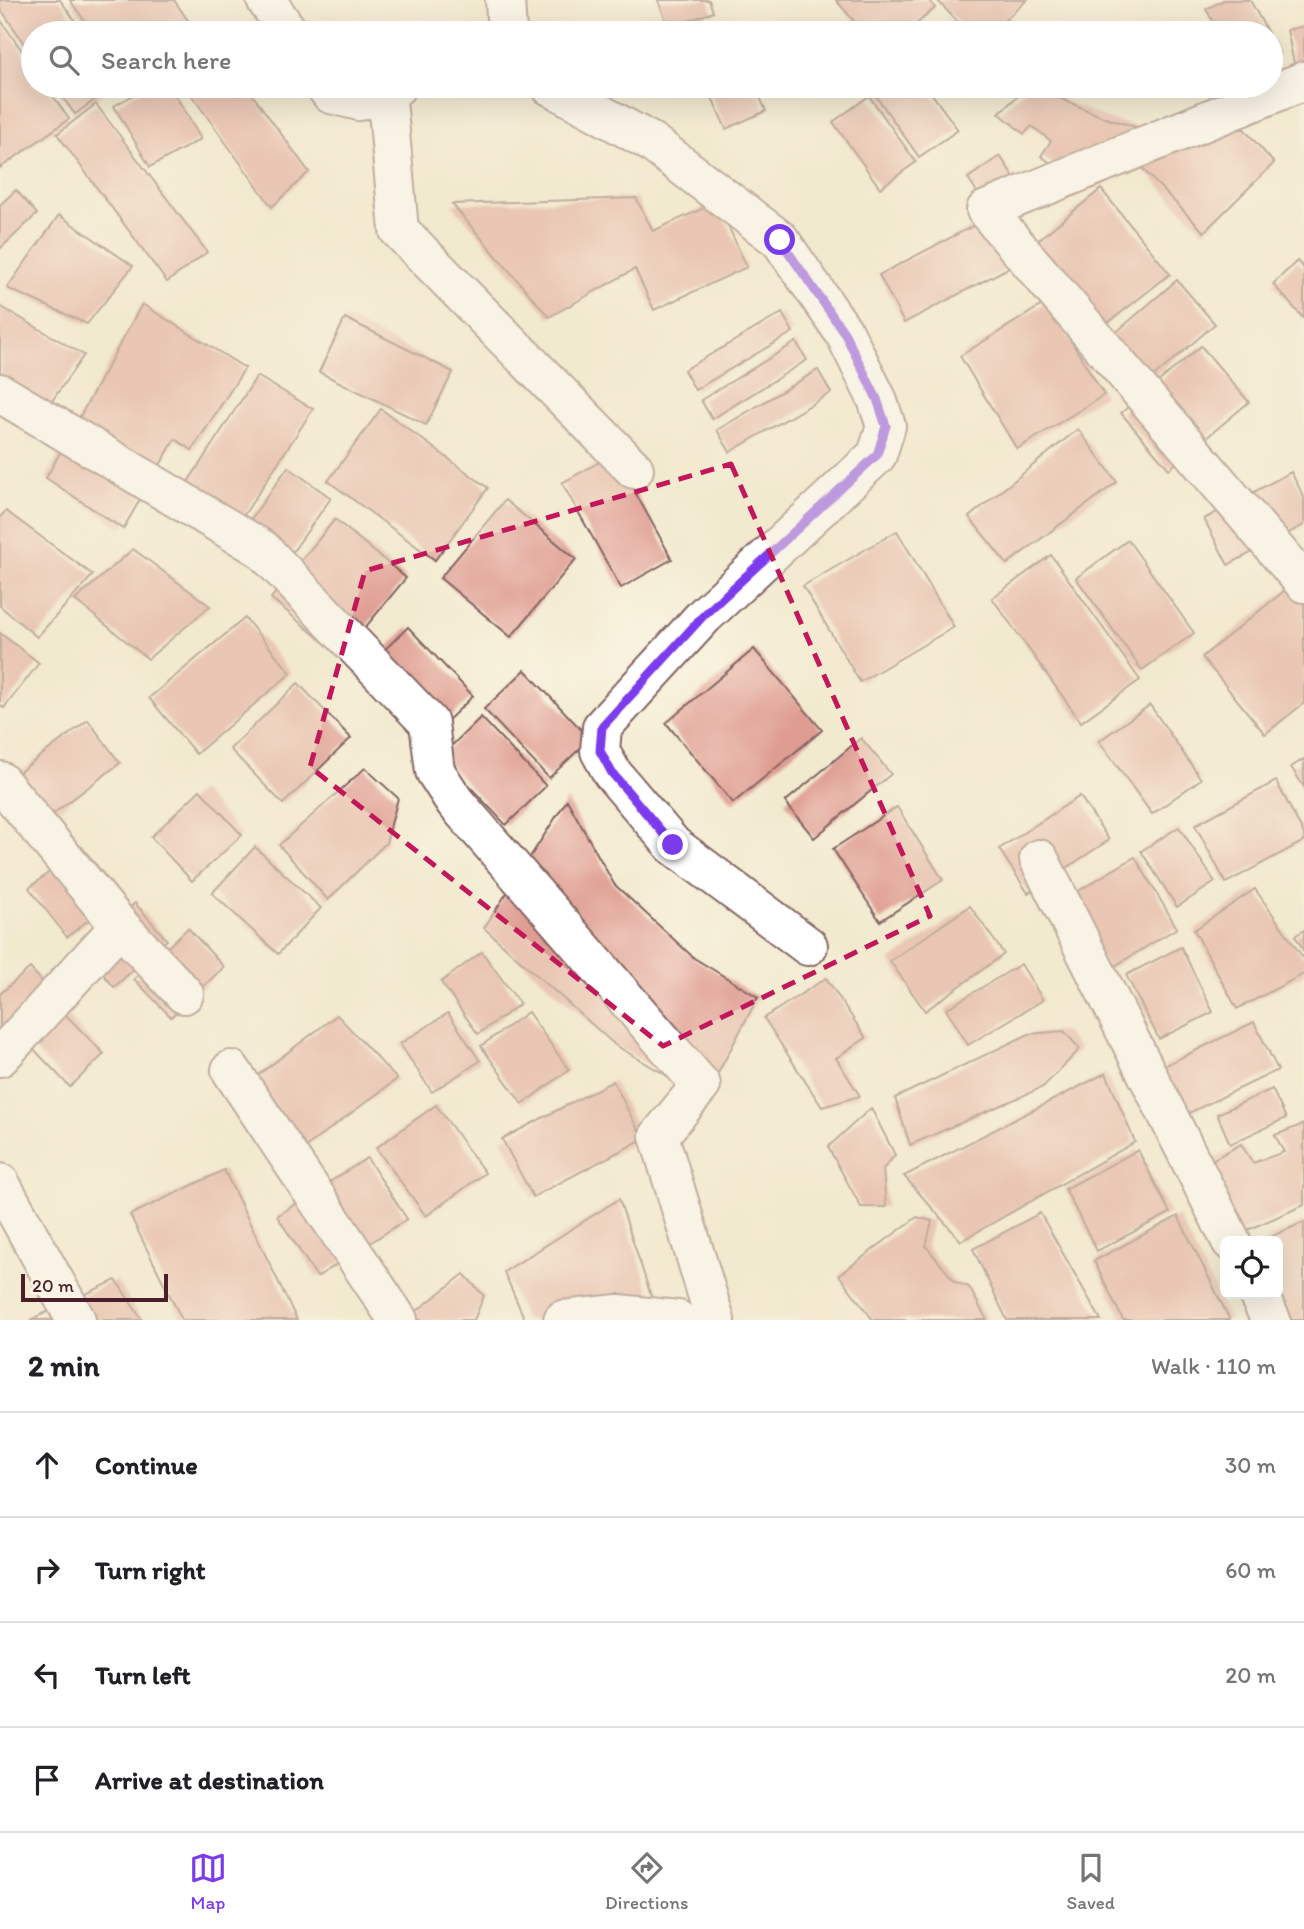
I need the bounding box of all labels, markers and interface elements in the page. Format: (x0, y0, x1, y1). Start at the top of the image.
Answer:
search box (21, 21, 1283, 98)
icon: search (45, 41, 83, 79)
text: Search here (101, 44, 231, 76)
route start (764, 224, 795, 255)
route end (657, 829, 688, 860)
map controls (1220, 1236, 1283, 1299)
button: locate (1220, 1236, 1283, 1299)
scale bar (21, 1271, 168, 1303)
text: 20 m (32, 1274, 74, 1297)
text: 2 min (28, 1347, 99, 1384)
text: Walk · 110 m (1151, 1352, 1276, 1380)
icon: ahead (28, 1446, 66, 1484)
text: Continue (95, 1449, 198, 1481)
text: 30 m (1225, 1451, 1276, 1479)
icon: right (28, 1551, 66, 1589)
text: Turn right (95, 1554, 206, 1586)
text: 60 m (1225, 1556, 1276, 1584)
icon: left (28, 1656, 66, 1694)
text: Turn left (95, 1659, 191, 1691)
text: 20 m (1225, 1661, 1276, 1689)
icon: arrive (28, 1761, 66, 1799)
text: Arrive at destination (95, 1764, 324, 1796)
tab: Map (189, 1849, 227, 1914)
tab: Directions (605, 1849, 689, 1914)
tab: Saved (1067, 1849, 1115, 1914)

